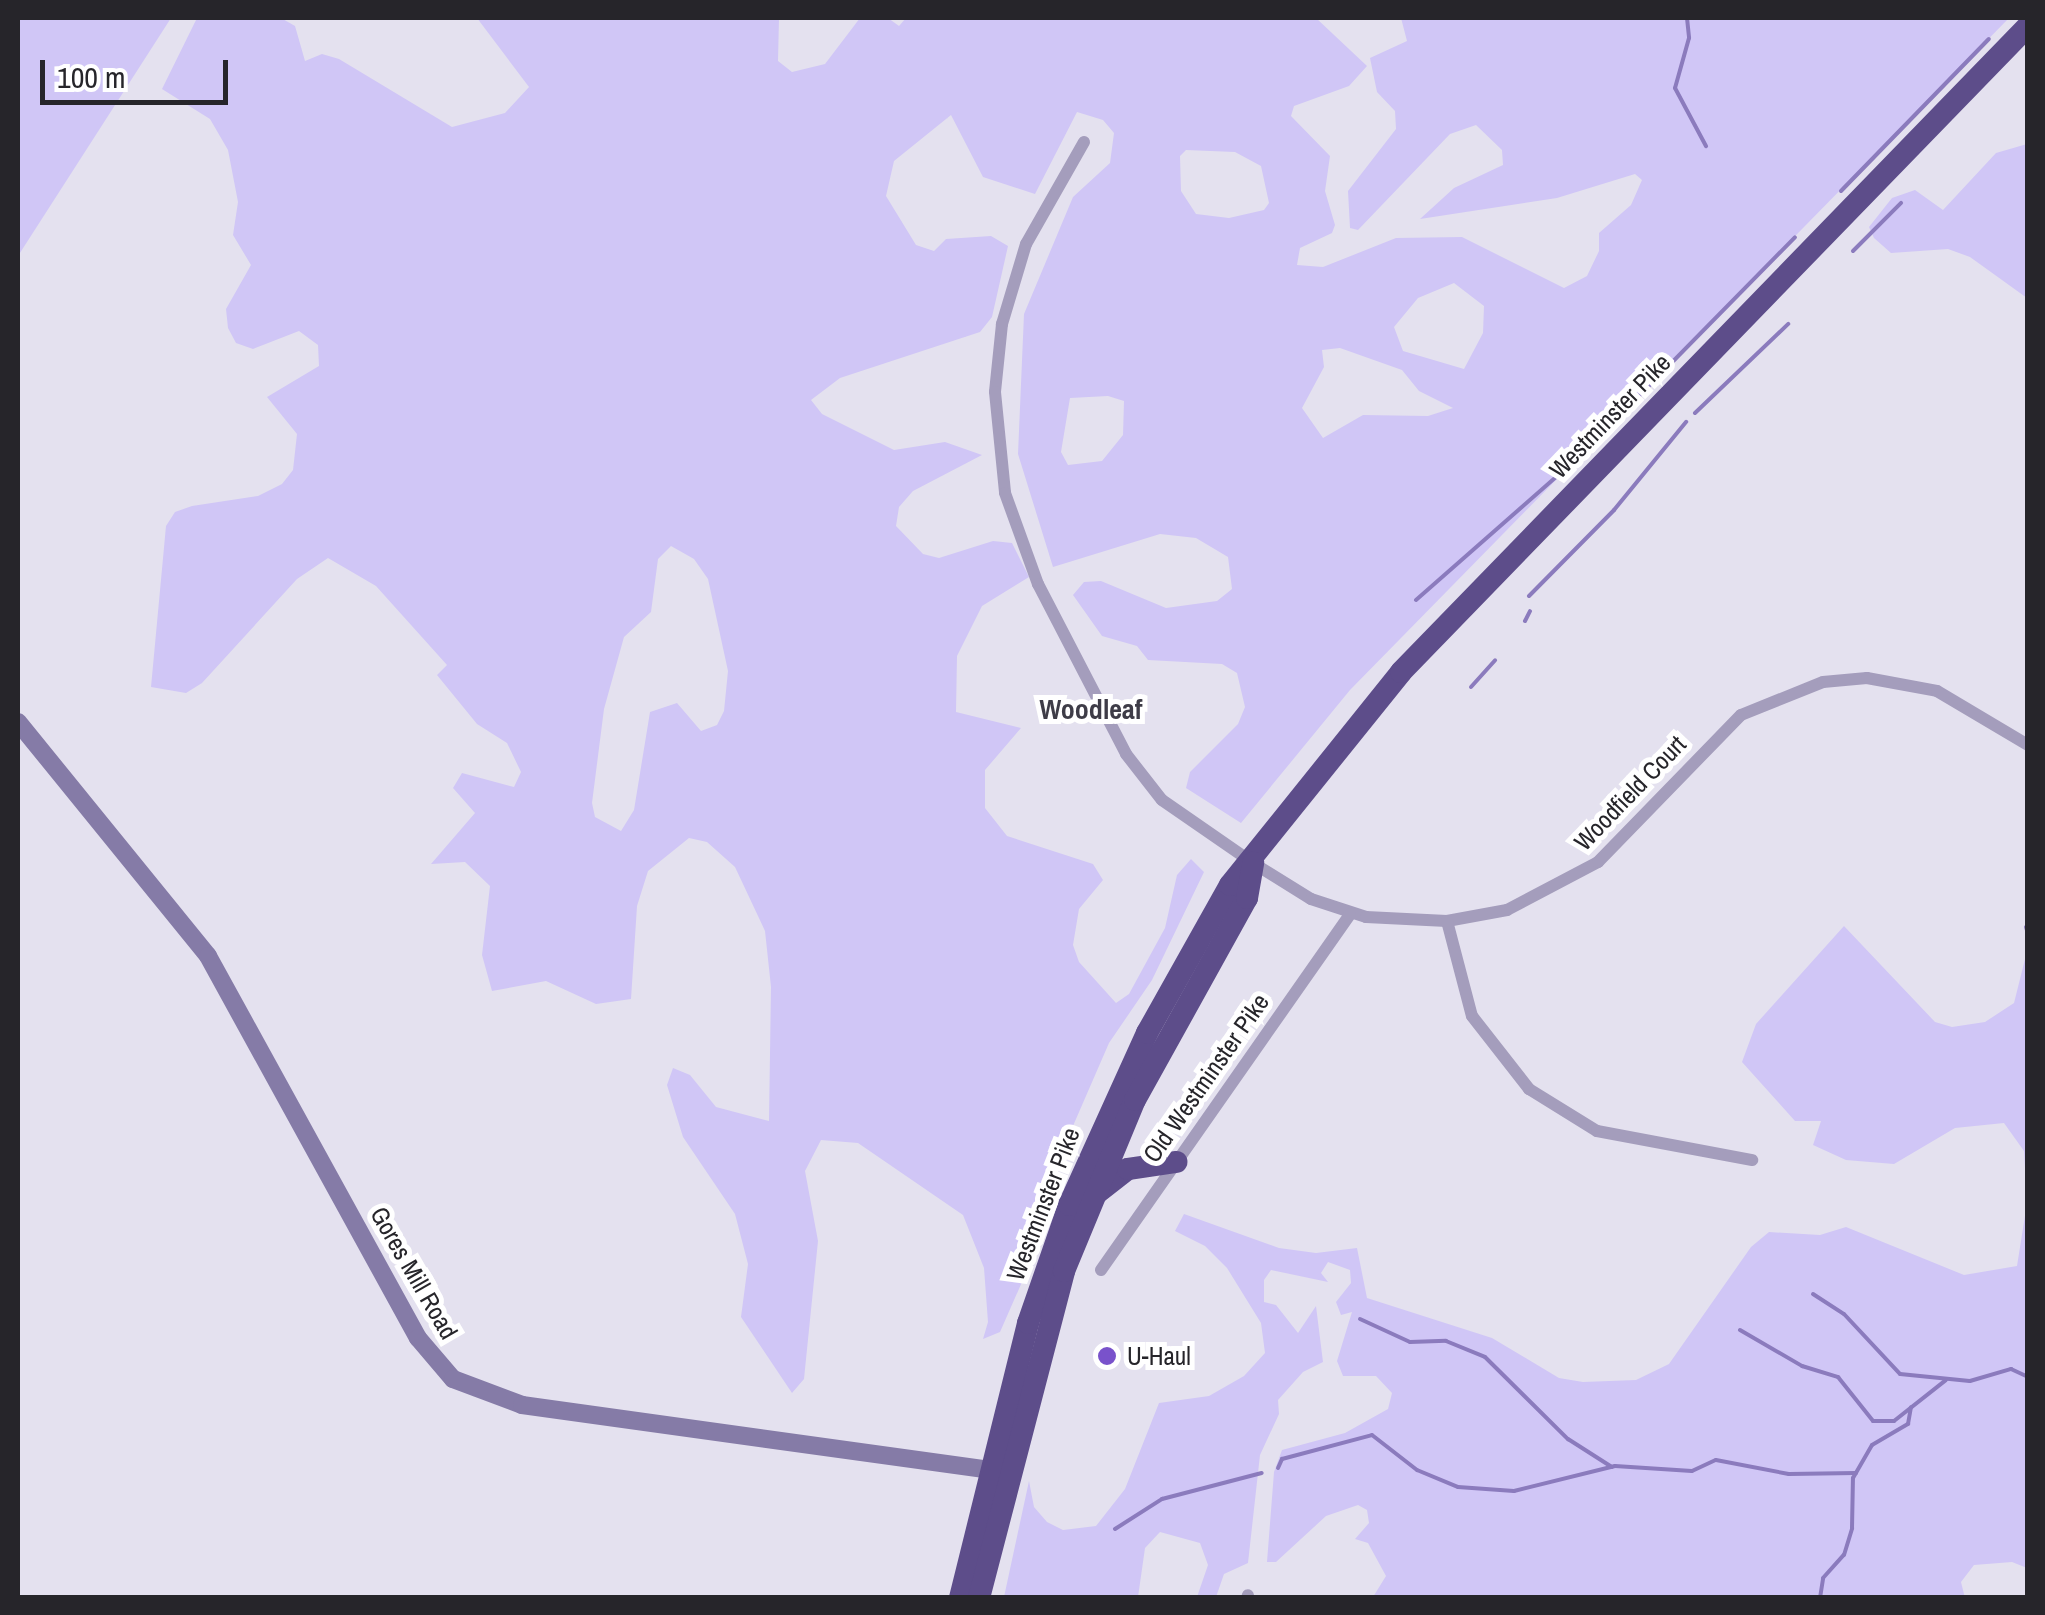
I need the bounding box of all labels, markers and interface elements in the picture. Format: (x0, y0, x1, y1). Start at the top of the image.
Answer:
scale bar (45, 40, 232, 102)
text: 100 m (57, 57, 125, 97)
street label: Westminster Pike (1543, 348, 1677, 484)
district label: Woodleaf (1040, 692, 1142, 726)
street label: Woodfield Court (1568, 729, 1692, 857)
street label: Old Westminster Pike (1137, 988, 1275, 1168)
street label: Westminster Pike (1000, 1123, 1086, 1285)
street label: Gores Mill Road (364, 1201, 464, 1345)
place label: U-Haul (1127, 1341, 1191, 1371)
marker: U-Haul (1096, 1345, 1118, 1367)

